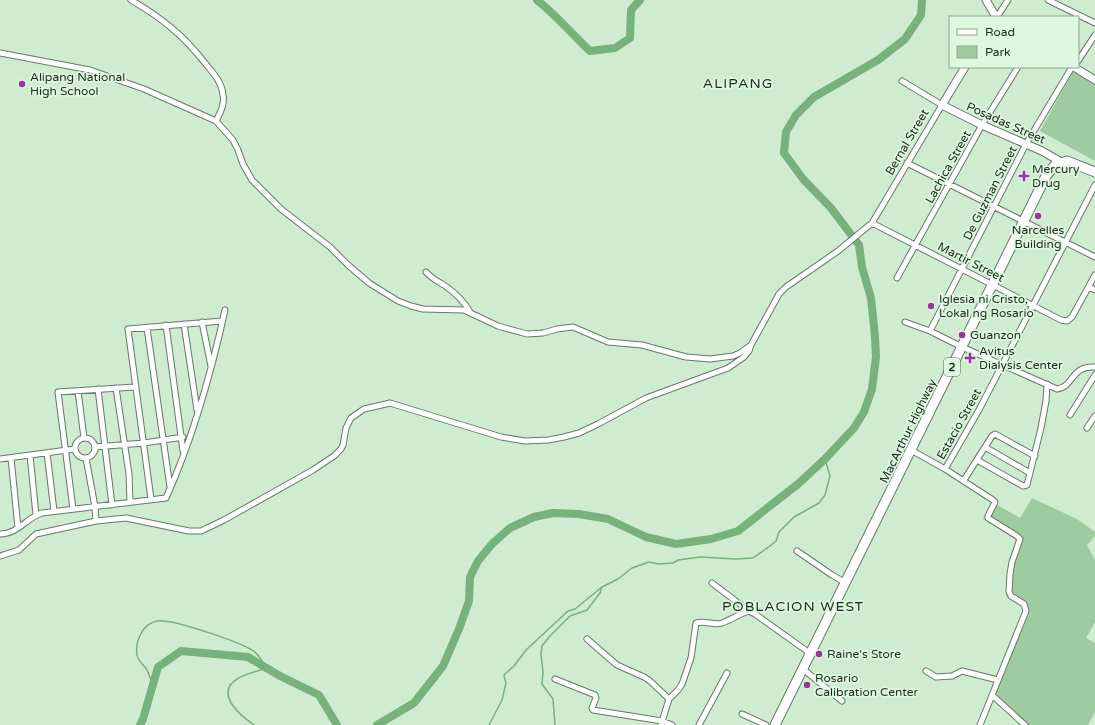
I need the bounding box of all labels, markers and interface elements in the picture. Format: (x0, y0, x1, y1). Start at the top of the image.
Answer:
legend (949, 16, 1079, 68)
text: Road (985, 25, 1015, 39)
text: Park (985, 45, 1011, 59)
place label: Alipang National High School (30, 70, 125, 98)
district label: ALIPANG (703, 75, 773, 92)
marker: Alipang National High School (17, 79, 27, 89)
street label: Posadas Street (964, 99, 1048, 147)
street label: Bernal Street (882, 106, 932, 178)
street label: Lachica Street (922, 128, 974, 206)
street label: De Guzman Street (960, 143, 1020, 242)
place label: Mercury Drug (1032, 162, 1080, 190)
marker: Mercury Drug (1019, 171, 1029, 181)
marker: Narcelles Building (1033, 211, 1043, 221)
place label: Narcelles Building (1012, 223, 1064, 251)
street label: Martir Street (936, 239, 1007, 285)
place label: Iglesia ni Cristo, Lokal ng Rosario (939, 292, 1034, 320)
marker: Iglesia ni Cristo, Lokal ng Rosario (926, 301, 936, 311)
place label: Guanzon (970, 328, 1021, 342)
marker: Guanzon (957, 330, 967, 340)
place label: Avitus Dialysis Center (979, 344, 1063, 372)
marker: Avitus Dialysis Center (964, 352, 976, 364)
road number: 2 (944, 358, 960, 376)
street label: MacArthur Highway (877, 376, 940, 485)
street label: Estacio Street (934, 386, 984, 462)
district label: POBLACION WEST (722, 598, 864, 615)
place label: Raine's Store (827, 647, 901, 661)
marker: Raine's Store (814, 649, 824, 659)
place label: Rosario Calibration Center (815, 671, 919, 699)
marker: Rosario Calibration Center (802, 680, 812, 690)

